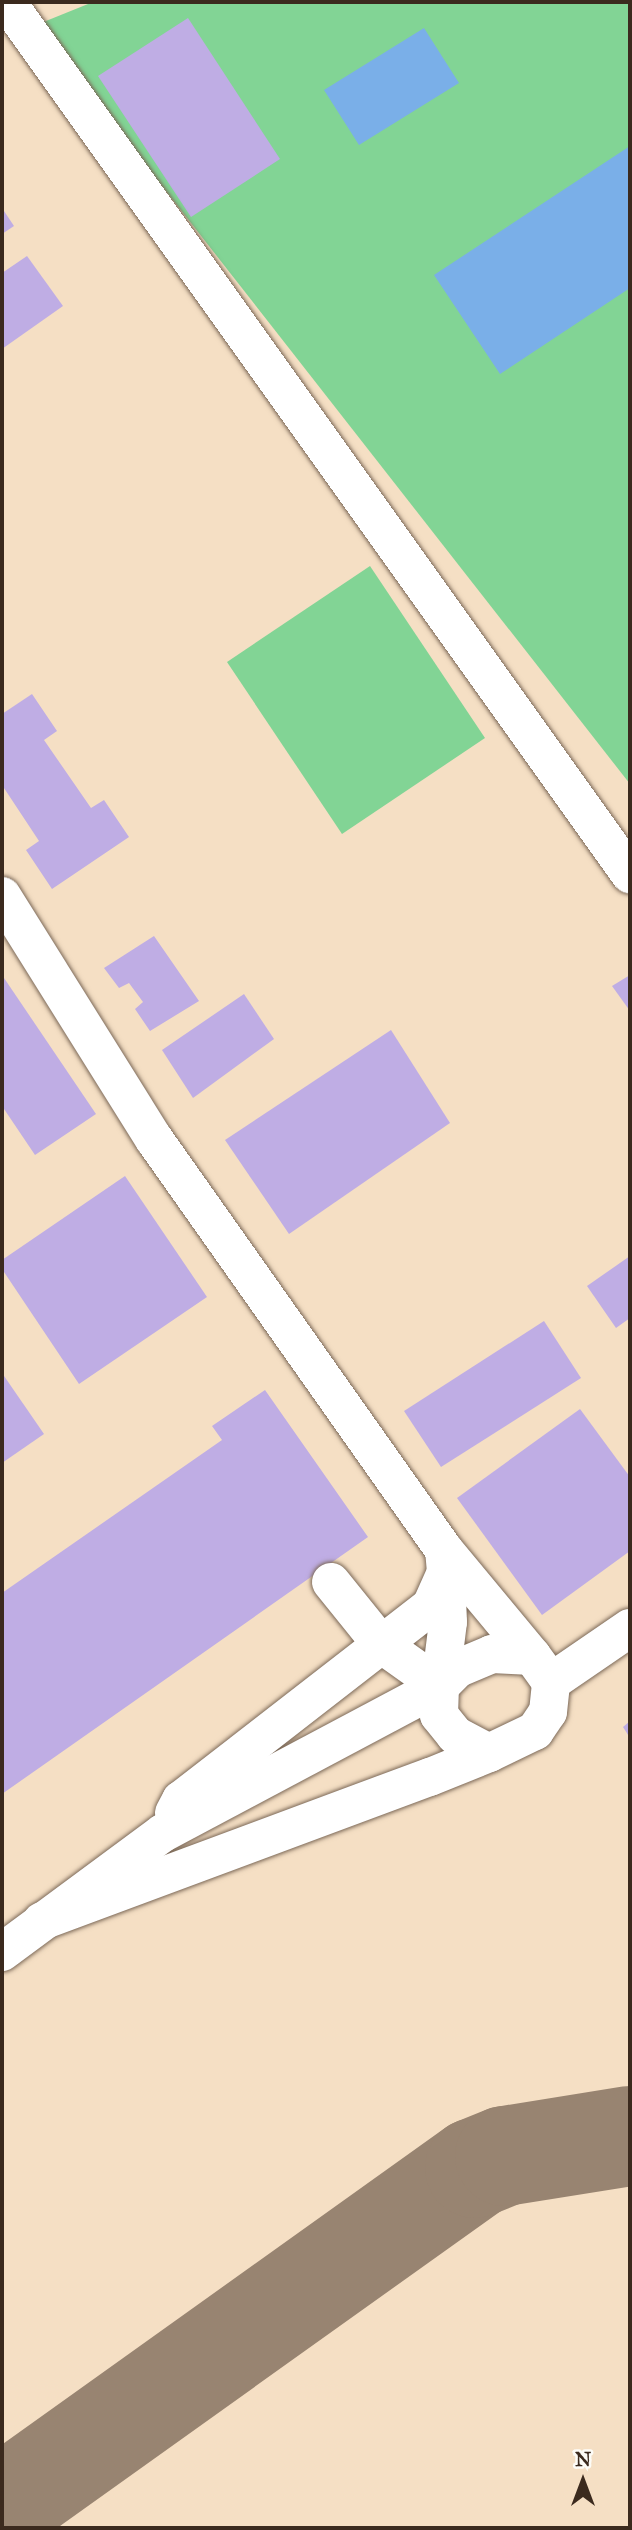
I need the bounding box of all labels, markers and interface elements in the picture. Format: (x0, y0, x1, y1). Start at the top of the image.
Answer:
north arrow (548, 2446, 618, 2516)
text: N (575, 2448, 591, 2471)

